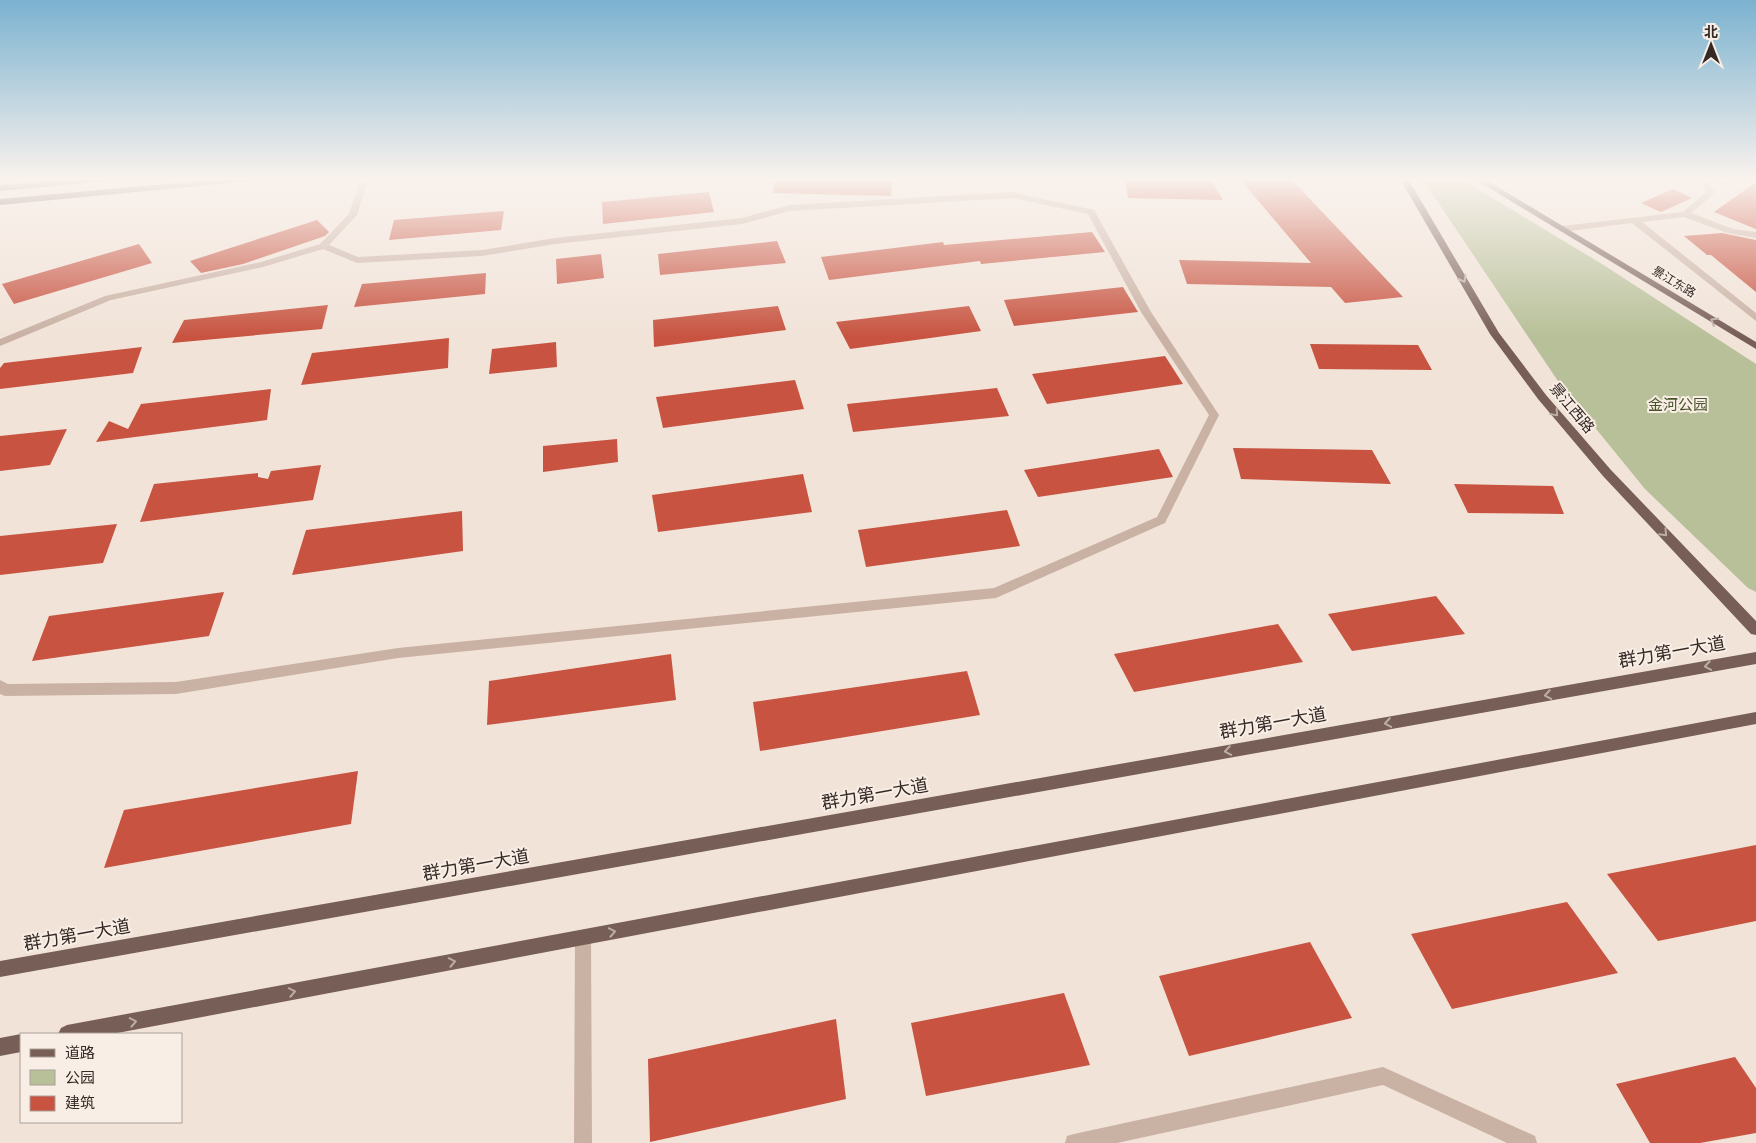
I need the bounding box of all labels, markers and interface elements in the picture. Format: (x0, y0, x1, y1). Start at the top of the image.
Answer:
north arrow (1686, 20, 1736, 70)
text: 北 (1704, 24, 1718, 40)
street label: 景江东路 (1650, 264, 1698, 300)
one-way arrow (1457, 274, 1467, 283)
one-way arrow (1711, 318, 1720, 328)
street label: 景江西路 (1546, 379, 1598, 437)
park label: 金河公园 (1648, 396, 1708, 414)
one-way arrow (1549, 407, 1558, 416)
one-way arrow (1658, 527, 1667, 536)
street label: 群力第一大道 (1617, 632, 1727, 671)
one-way arrow (1704, 661, 1712, 671)
one-way arrow (1544, 689, 1552, 699)
street label: 群力第一大道 (1218, 703, 1328, 742)
one-way arrow (1384, 717, 1392, 727)
one-way arrow (1224, 746, 1232, 756)
street label: 群力第一大道 (820, 774, 930, 813)
street label: 群力第一大道 (421, 845, 531, 884)
street label: 群力第一大道 (22, 915, 132, 954)
one-way arrow (607, 928, 616, 938)
one-way arrow (448, 958, 456, 968)
one-way arrow (288, 988, 297, 998)
one-way arrow (128, 1017, 137, 1028)
legend (20, 1033, 182, 1123)
text: 道路 (65, 1044, 95, 1062)
text: 公园 (65, 1069, 95, 1087)
text: 建筑 (65, 1094, 95, 1112)

